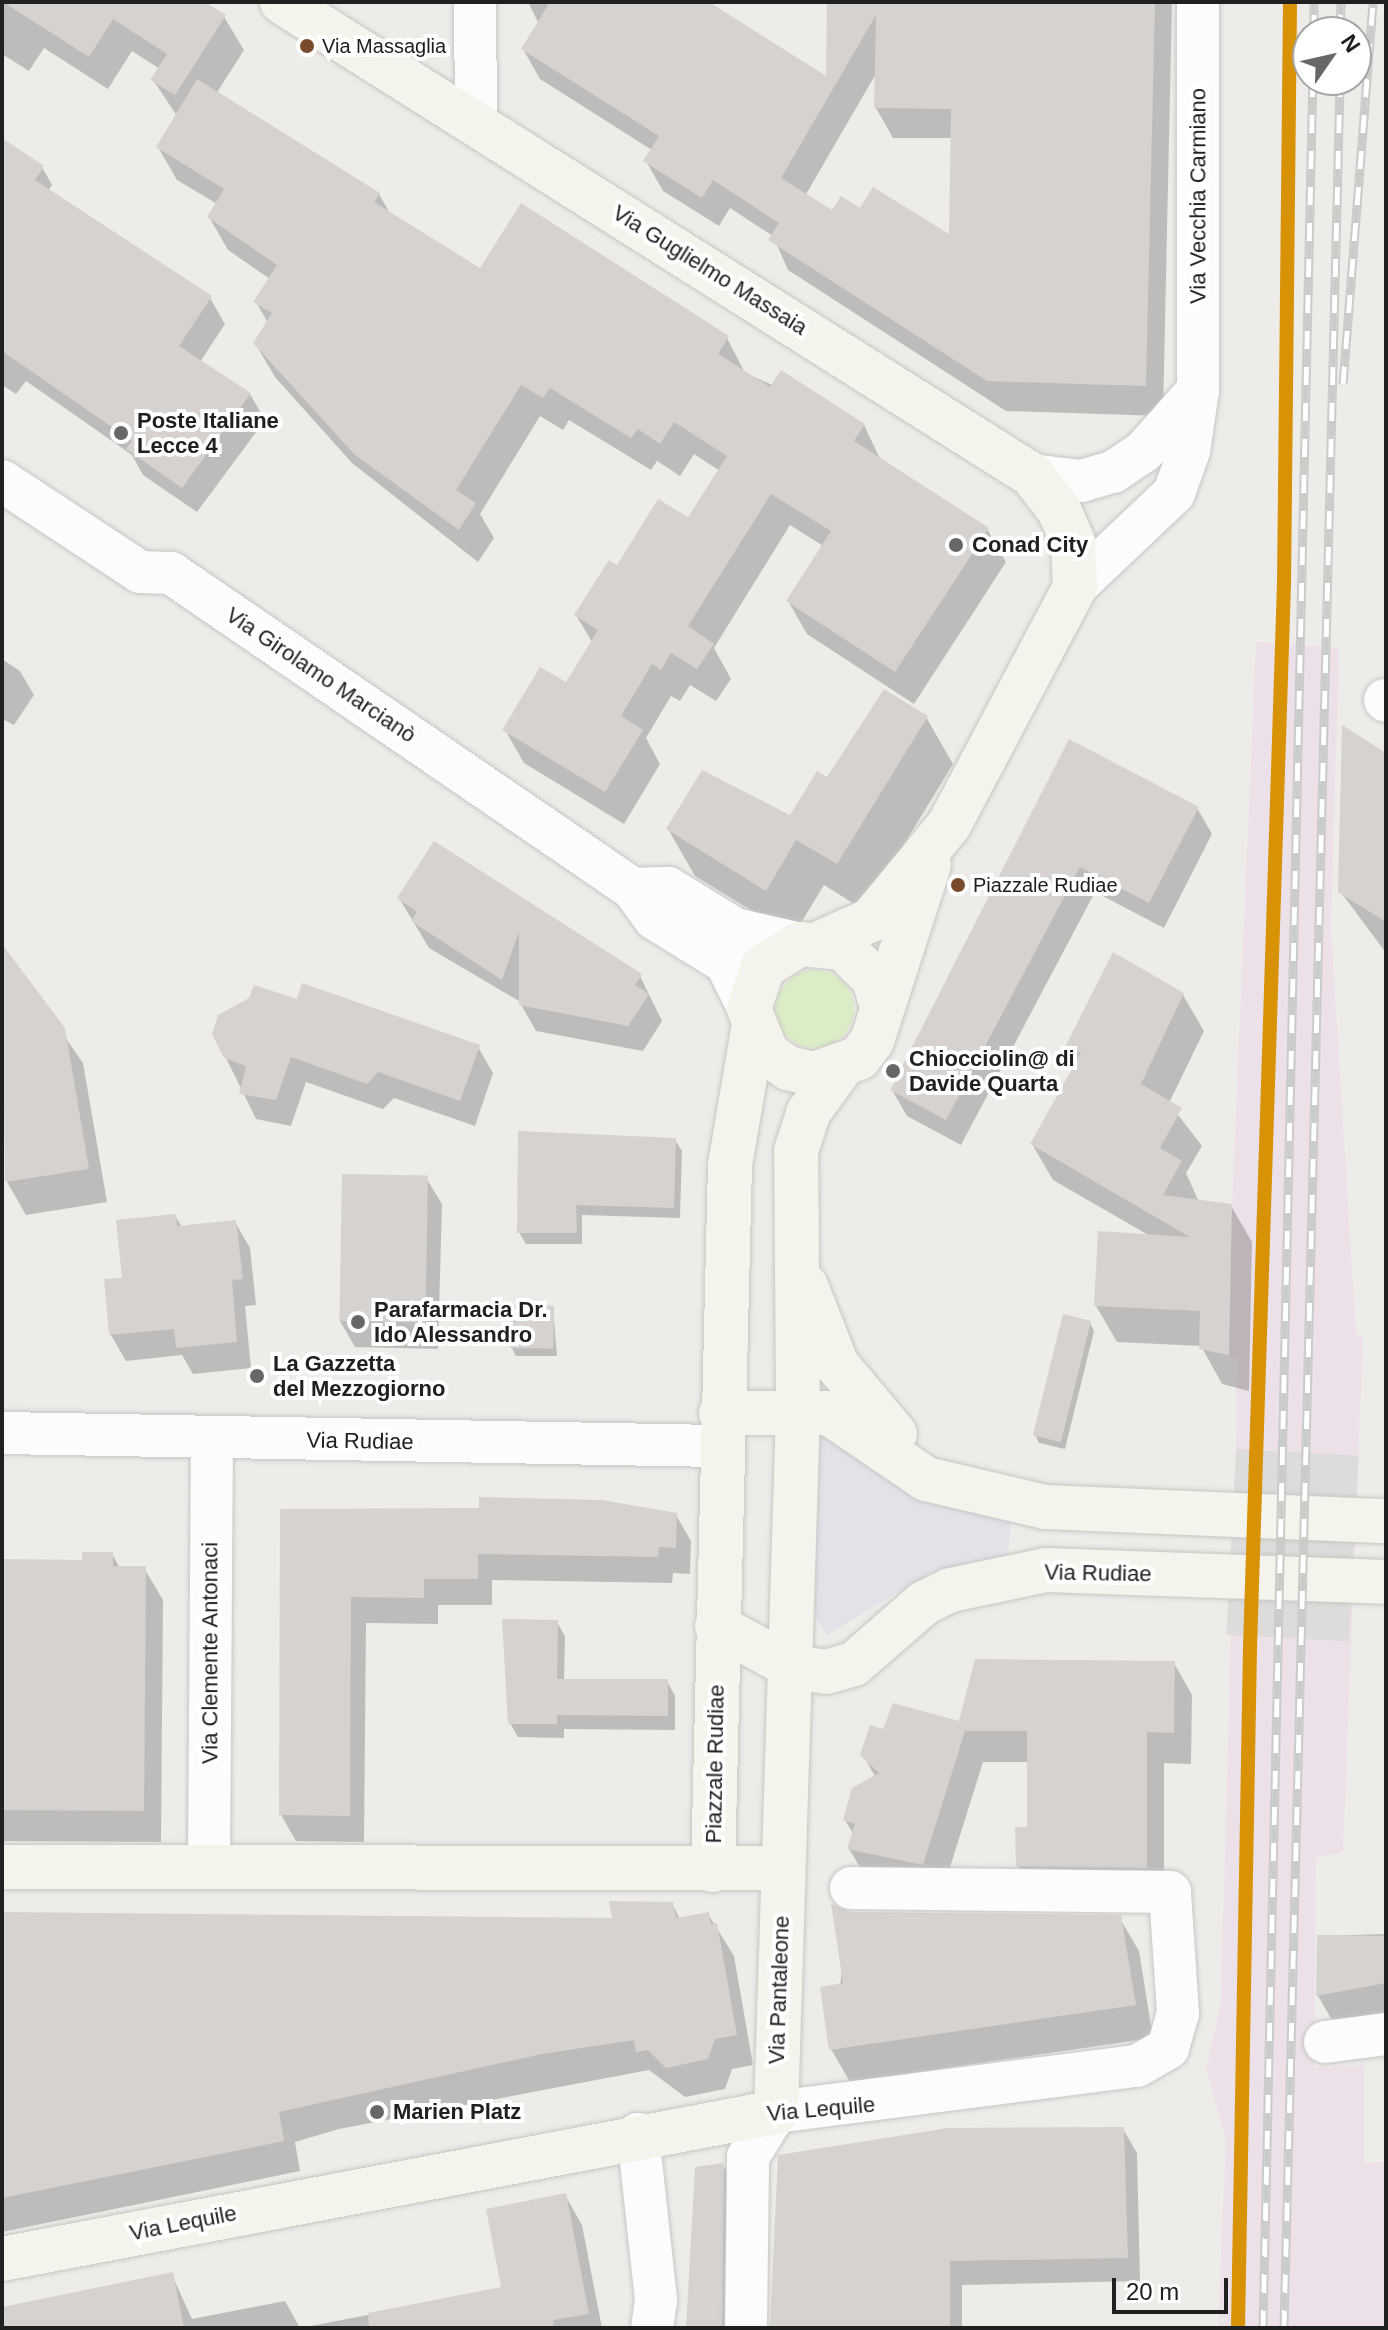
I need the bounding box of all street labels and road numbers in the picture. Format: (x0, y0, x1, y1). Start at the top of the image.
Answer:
street label: Via Vecchia Carmiano (1185, 88, 1211, 304)
street label: Via Guglielmo Massaia (608, 199, 812, 341)
street label: Via Girolamo Marcianò (221, 602, 421, 748)
street label: Via Rudiae (306, 1427, 414, 1455)
street label: Via Clemente Antonaci (197, 1541, 223, 1765)
street label: Via Rudiae (1044, 1559, 1152, 1587)
street label: Piazzale Rudiae (700, 1684, 730, 1844)
street label: Via Pantaleone (763, 1915, 795, 2065)
street label: Via Lequile (766, 2091, 876, 2127)
street label: Via Lequile (127, 2200, 239, 2246)

